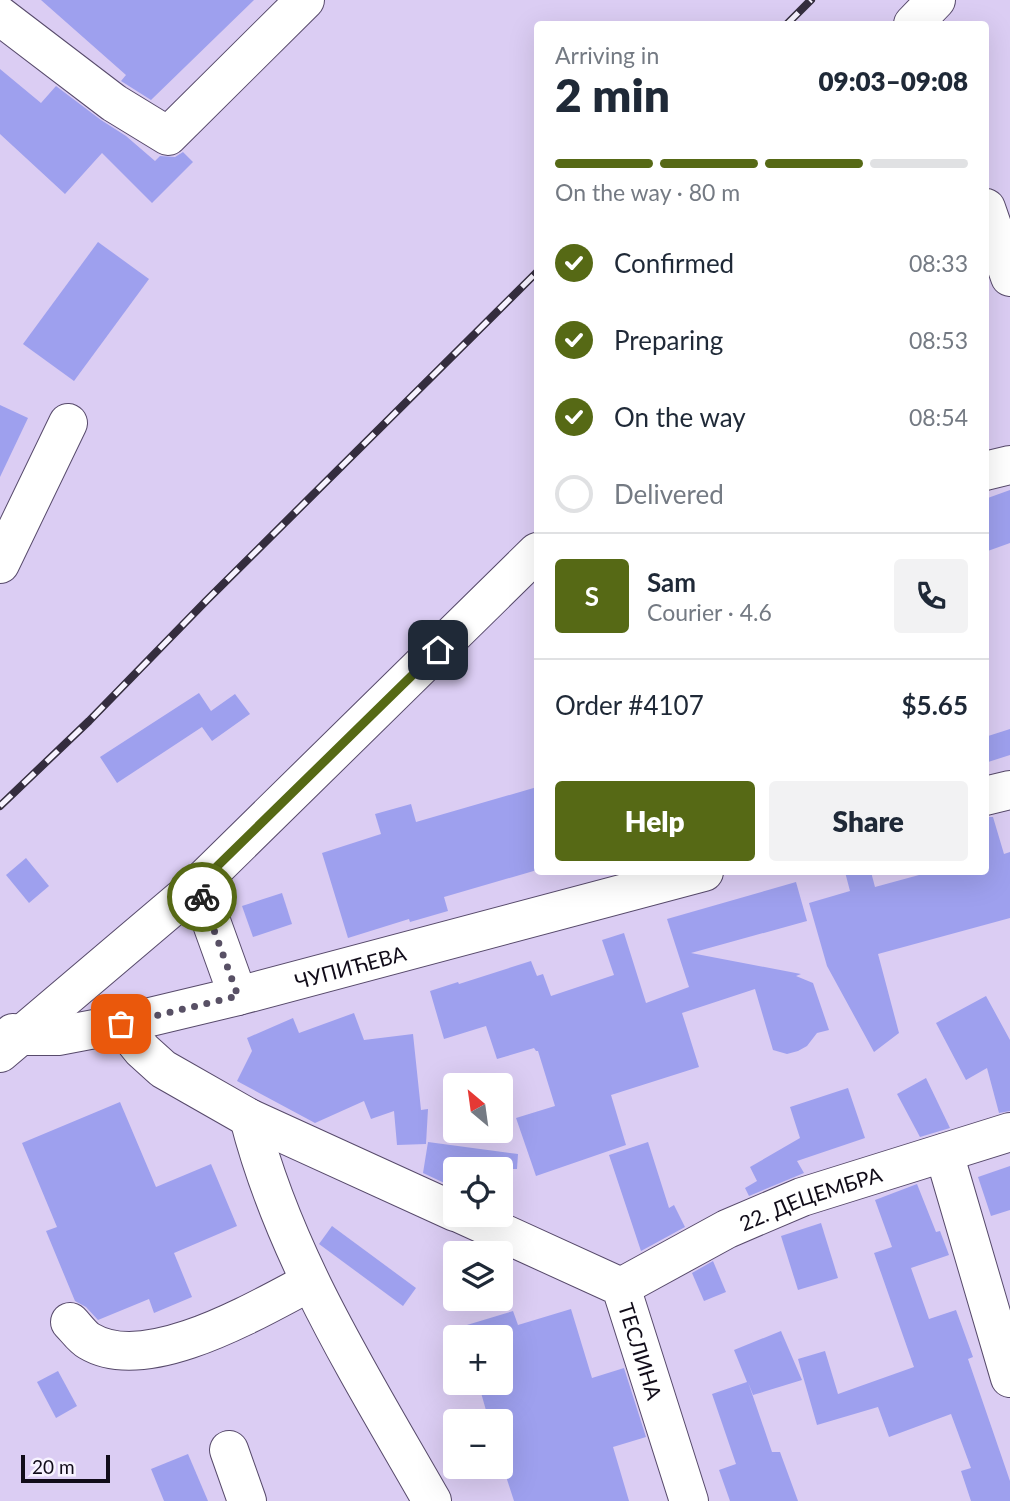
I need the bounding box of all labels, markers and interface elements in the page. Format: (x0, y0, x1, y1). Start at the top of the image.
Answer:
text: Arriving in (555, 41, 659, 69)
text: 09:03–09:08 (818, 65, 968, 97)
text: 2 min (555, 67, 670, 122)
text: On the way · 80 m (555, 178, 740, 206)
icon: check (555, 244, 593, 282)
text: Confirmed (614, 247, 734, 279)
text: 08:33 (909, 249, 968, 277)
icon: check (555, 321, 593, 359)
text: Preparing (614, 324, 723, 356)
text: 08:53 (909, 326, 968, 354)
icon: check (555, 398, 593, 436)
text: On the way (614, 401, 746, 433)
text: 08:54 (909, 403, 968, 431)
text: Delivered (614, 478, 724, 510)
button: phone (894, 559, 968, 633)
text: Sam (647, 566, 696, 598)
text: S (585, 580, 599, 612)
text: Courier · 4.6 (647, 598, 772, 626)
pin (408, 620, 468, 680)
icon: home (419, 631, 457, 669)
text: Order #4107 (555, 689, 704, 721)
text: $5.65 (902, 689, 968, 721)
button: Help (555, 781, 755, 861)
button: Share (769, 781, 968, 861)
courier (167, 862, 237, 932)
icon: bike (183, 878, 221, 916)
street label: ЧУПИЋЕВА (292, 939, 409, 993)
pin (91, 994, 151, 1054)
icon: bag (102, 1005, 140, 1043)
north arrow (443, 1073, 513, 1143)
map controls (443, 1073, 513, 1479)
button: locate (443, 1157, 513, 1227)
street label: 22. ДЕЦЕМБРА (735, 1160, 885, 1235)
button: layers (443, 1241, 513, 1311)
street label: ТЕСЛИНА (614, 1300, 669, 1403)
button: + (443, 1325, 513, 1395)
button: − (443, 1409, 513, 1479)
scale bar (21, 1452, 110, 1484)
text: 20 m (32, 1455, 75, 1478)

